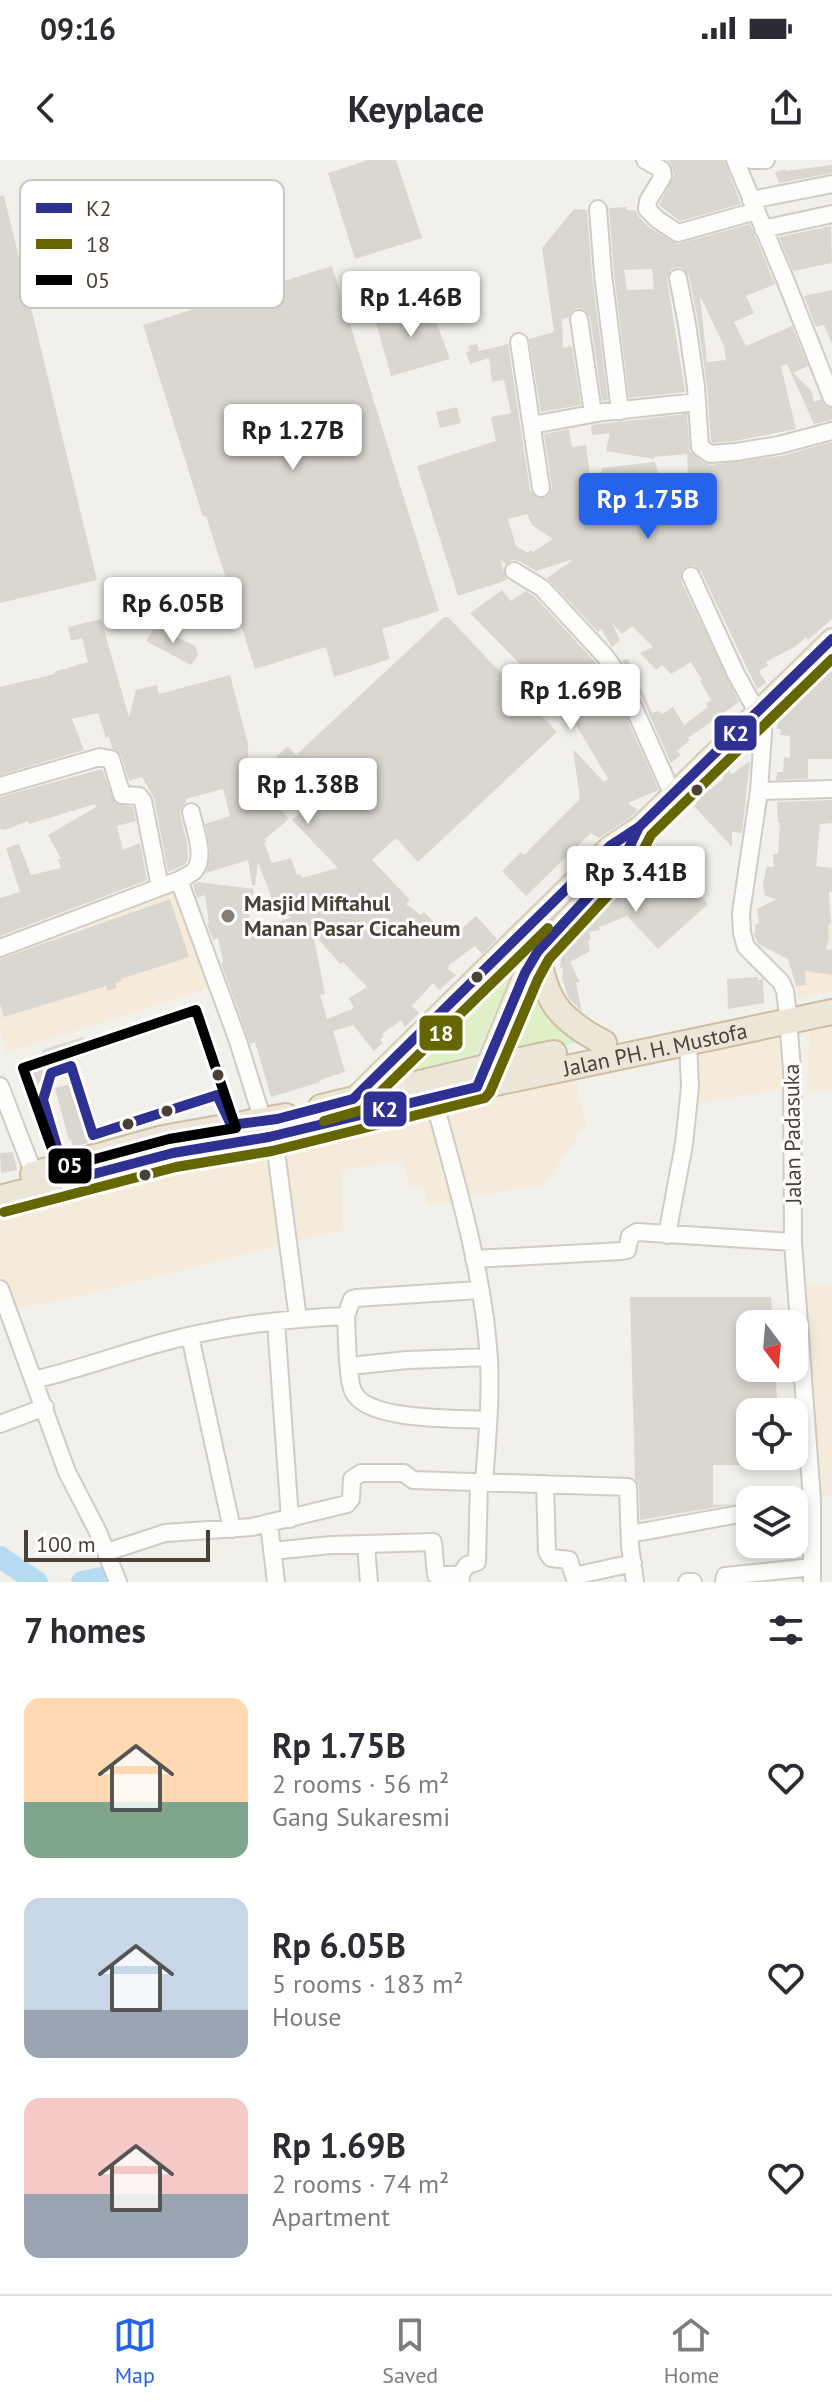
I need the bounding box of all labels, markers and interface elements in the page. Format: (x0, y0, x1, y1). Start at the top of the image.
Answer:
text: 09:16 (40, 9, 116, 48)
text: Keyplace (348, 85, 484, 132)
icon: back (24, 86, 68, 130)
icon: share (764, 86, 808, 130)
legend (20, 180, 284, 308)
text: K2 (86, 194, 111, 222)
text: 18 (86, 230, 110, 258)
text: 05 (86, 266, 110, 294)
pin: Rp 1.46B (328, 271, 494, 339)
text: Rp 1.46B (360, 280, 462, 313)
pin: Rp 1.27B (210, 404, 376, 472)
text: Rp 1.27B (242, 413, 344, 446)
pin: Rp 1.75B (565, 473, 731, 541)
text: Rp 1.75B (597, 482, 699, 515)
pin: Rp 6.05B (90, 577, 256, 645)
text: Rp 6.05B (122, 586, 224, 619)
pin: Rp 1.69B (488, 664, 654, 732)
text: Rp 1.69B (520, 673, 622, 706)
line badge: K2 (713, 714, 758, 752)
text: K2 (723, 719, 749, 747)
pin: Rp 1.38B (225, 758, 391, 826)
text: Rp 1.38B (257, 767, 359, 800)
unlabelled marker (689, 782, 705, 798)
pin: Rp 3.41B (553, 846, 719, 914)
text: Rp 3.41B (585, 855, 687, 888)
place label: Masjid Miftahul Manan Pasar Cicaheum (244, 889, 460, 942)
marker: Masjid Miftahul Manan Pasar Cicaheum (219, 907, 237, 925)
unlabelled marker (469, 969, 485, 985)
line badge: 18 (418, 1014, 464, 1052)
street label: Jalan PH. H. Mustofa (559, 1016, 750, 1083)
text: 18 (429, 1019, 453, 1047)
street label: Jalan Padasuka (777, 1064, 807, 1205)
unlabelled marker (210, 1067, 226, 1083)
line badge: K2 (362, 1090, 408, 1128)
text: K2 (372, 1095, 398, 1123)
unlabelled marker (159, 1103, 175, 1119)
unlabelled marker (120, 1116, 136, 1132)
line badge: 05 (47, 1147, 93, 1185)
text: 05 (58, 1151, 82, 1179)
unlabelled marker (137, 1167, 153, 1183)
north arrow (736, 1310, 808, 1382)
map controls (736, 1310, 808, 1558)
button: locate (736, 1398, 808, 1470)
button: layers (736, 1486, 808, 1558)
scale bar (24, 1526, 210, 1562)
text: 100 m (36, 1530, 96, 1558)
text: 7 homes (24, 1608, 146, 1652)
icon: filters (764, 1608, 808, 1652)
text: Rp 1.75B (272, 1723, 406, 1767)
icon: home (88, 1730, 184, 1826)
icon: heart (764, 1756, 808, 1800)
text: 2 rooms · 56 m² (272, 1767, 449, 1800)
text: Gang Sukaresmi (272, 1800, 450, 1833)
text: Rp 6.05B (272, 1923, 406, 1967)
icon: home (88, 1930, 184, 2026)
icon: heart (764, 1956, 808, 2000)
text: 5 rooms · 183 m² (272, 1967, 464, 2000)
text: House (272, 2000, 342, 2033)
text: Rp 1.69B (272, 2123, 406, 2167)
icon: home (88, 2130, 184, 2226)
icon: heart (764, 2156, 808, 2200)
text: 2 rooms · 74 m² (272, 2167, 449, 2200)
text: Apartment (272, 2200, 390, 2233)
tab: Map (113, 2313, 157, 2389)
tab: Saved (382, 2313, 438, 2389)
tab: Home (664, 2313, 719, 2389)

